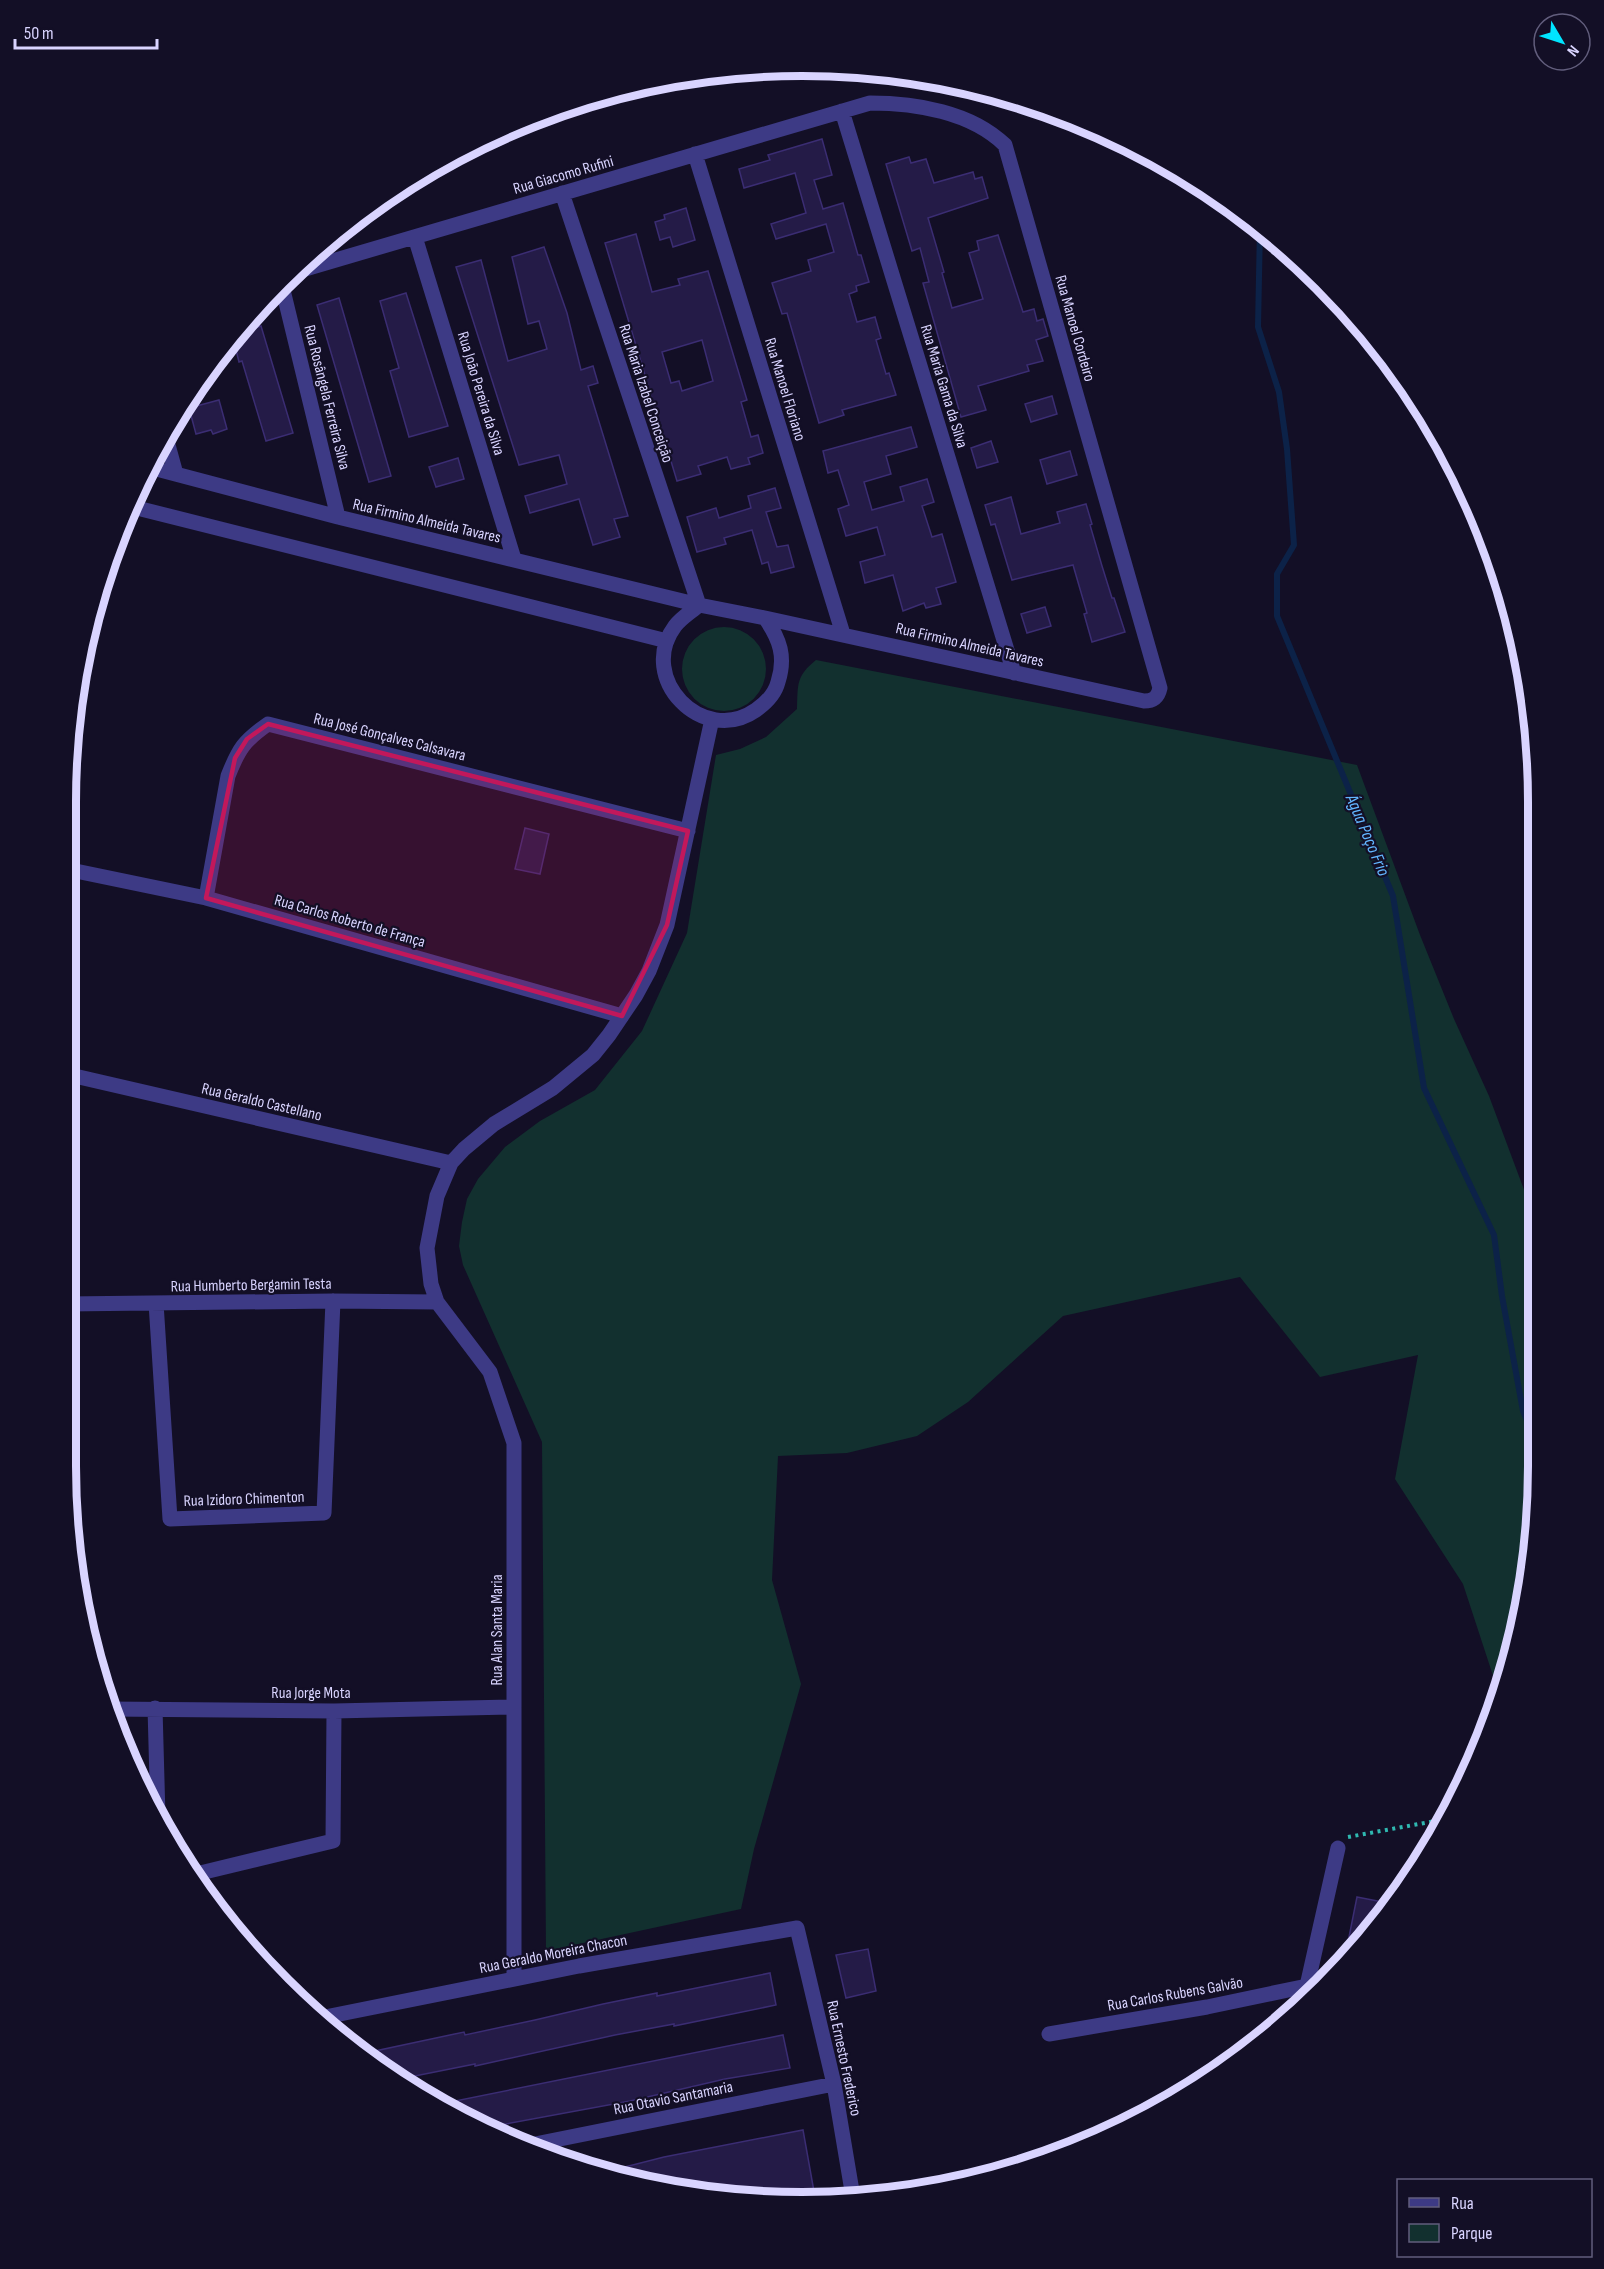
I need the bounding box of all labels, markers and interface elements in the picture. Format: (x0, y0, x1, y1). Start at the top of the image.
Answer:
scale bar (15, 12, 158, 50)
north arrow (1532, 12, 1592, 72)
text: 50 m (24, 23, 54, 44)
text: N (1562, 41, 1583, 60)
street label: Rua Giacomo Rufini (511, 152, 616, 199)
street label: Rua Manoel Cordeiro (1050, 273, 1099, 384)
street label: Rua Maria Izabel Conceição (614, 322, 677, 465)
street label: Rua Maria Gama da Silva (916, 322, 971, 450)
street label: Rua Rosângela Ferreira Silva (299, 323, 354, 472)
street label: Rua João Pereira da Silva (453, 329, 508, 458)
street label: Rua Manoel Floriano (760, 336, 809, 443)
street label: Rua Firmino Almeida Tavares (351, 495, 503, 548)
street label: Rua Firmino Almeida Tavares (894, 619, 1046, 672)
street label: Rua José Gonçalves Calsavara (312, 709, 468, 766)
water label: Água Poço Frio (1341, 790, 1394, 880)
street label: Rua Carlos Roberto de França (272, 891, 427, 952)
street label: Rua Geraldo Castellano (200, 1079, 324, 1126)
street label: Rua Humberto Bergamin Testa (170, 1275, 332, 1296)
street label: Rua Izidoro Chimenton (183, 1488, 305, 1511)
street label: Rua Alan Santa Maria (488, 1574, 507, 1686)
street label: Rua Jorge Mota (271, 1684, 351, 1703)
street label: Rua Geraldo Moreira Chacon (478, 1931, 629, 1978)
street label: Rua Carlos Rubens Galvão (1106, 1973, 1244, 2016)
street label: Rua Ernesto Frederico (822, 1999, 865, 2118)
street label: Rua Otavio Santamaria (612, 2078, 734, 2119)
legend (1397, 2179, 1592, 2257)
text: Rua (1451, 2193, 1474, 2214)
text: Parque (1451, 2223, 1492, 2244)

